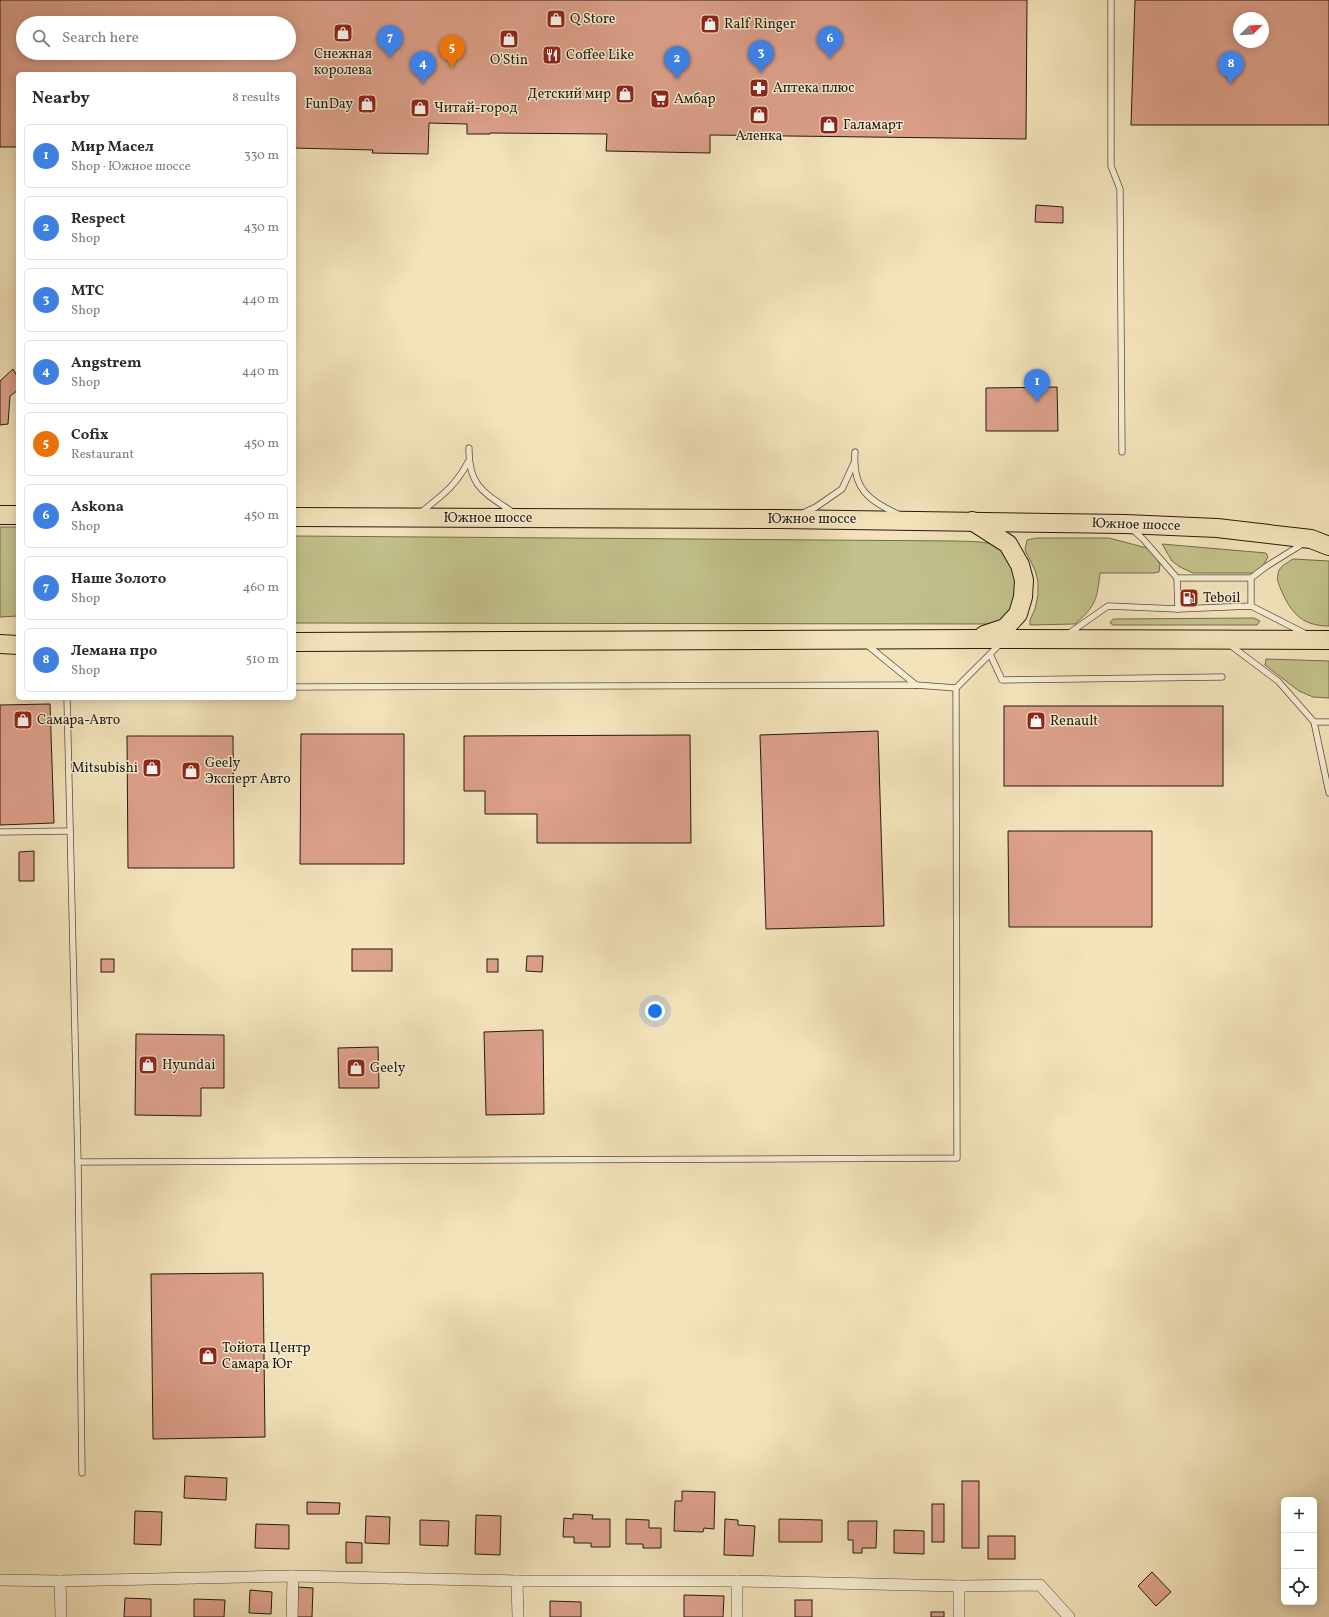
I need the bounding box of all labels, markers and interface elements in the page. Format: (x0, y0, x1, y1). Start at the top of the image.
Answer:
shop icon: Q Store (545, 8, 567, 30)
place label: Q Store (570, 10, 616, 29)
north arrow (1233, 12, 1269, 48)
shop icon: Ralf Ringer (699, 13, 721, 35)
place label: Ralf Ringer (724, 15, 796, 34)
search box (16, 16, 296, 60)
shop icon: Снежная королева (332, 22, 354, 44)
pin: 7 (377, 25, 403, 58)
pin: 6 (817, 26, 843, 59)
icon: search (30, 27, 52, 49)
text: Search here (62, 28, 139, 49)
shop icon: O'Stin (498, 28, 520, 50)
pin: 5 (439, 35, 465, 68)
pin: 3 (748, 40, 774, 73)
restaurant icon: Coffee Like (541, 44, 563, 66)
place label: Снежная королева (314, 45, 372, 80)
place label: Coffee Like (566, 46, 634, 65)
pin: 2 (664, 46, 690, 79)
pin: 4 (410, 51, 436, 84)
place label: O'Stin (490, 51, 528, 70)
pin: 8 (1218, 51, 1244, 84)
pharmacy icon: Аптека плюс (748, 77, 770, 99)
place label: Аптека плюс (773, 79, 854, 98)
shop icon: Детский мир (614, 83, 636, 105)
place label: Детский мир (528, 85, 611, 104)
text: Nearby (32, 87, 90, 110)
supermarket icon: Амбар (649, 88, 671, 110)
text: 8 results (232, 89, 280, 107)
place label: Амбар (674, 90, 715, 109)
shop icon: FunDay (356, 93, 378, 115)
place label: FunDay (305, 95, 353, 114)
shop icon: Читай-город (409, 97, 431, 119)
place label: Читай-город (434, 99, 518, 118)
shop icon: Аленка (748, 104, 770, 126)
shop icon: Галамарт (818, 114, 840, 136)
place label: Галамарт (843, 116, 903, 135)
place label: Аленка (735, 127, 783, 146)
text: Мир Масел (71, 137, 154, 158)
text: 1 (43, 147, 49, 165)
text: 330 m (244, 147, 279, 165)
text: Shop · Южное шоссе (71, 158, 191, 176)
text: Respect (71, 209, 125, 230)
text: 2 (43, 219, 49, 237)
text: 430 m (243, 219, 279, 237)
text: Shop (71, 230, 100, 248)
text: МТС (71, 281, 104, 302)
text: 3 (43, 291, 49, 309)
text: 440 m (242, 291, 279, 309)
text: Shop (71, 302, 100, 320)
text: Angstrem (71, 353, 141, 374)
text: 4 (42, 363, 50, 381)
text: 440 m (242, 363, 279, 381)
pin: 1 (1024, 369, 1050, 402)
text: Shop (71, 374, 100, 392)
text: Cofix (71, 425, 108, 446)
text: 5 (43, 435, 49, 453)
text: 450 m (244, 435, 279, 453)
text: Restaurant (71, 446, 134, 464)
text: Askona (71, 497, 124, 518)
text: 6 (42, 507, 50, 525)
text: 450 m (244, 507, 279, 525)
street label: Южное шоссе (444, 509, 533, 528)
street label: Южное шоссе (768, 510, 857, 529)
street label: Южное шоссе (1091, 514, 1181, 536)
text: Shop (71, 518, 100, 536)
text: Наше Золото (71, 569, 166, 590)
text: 7 (43, 579, 49, 597)
text: 460 m (243, 579, 279, 597)
fuel station icon: Teboil (1178, 587, 1200, 609)
place label: Teboil (1203, 589, 1240, 608)
text: Shop (71, 590, 100, 608)
text: Лемана про (71, 641, 157, 662)
text: 8 (42, 651, 50, 669)
text: 510 m (246, 651, 279, 669)
text: Shop (71, 662, 100, 680)
shop icon: Самара-Авто (12, 709, 34, 731)
shop icon: Renault (1025, 710, 1047, 732)
place label: Самара-Авто (37, 711, 120, 730)
place label: Renault (1050, 712, 1098, 731)
place label: Geely Эксперт Авто (205, 754, 291, 789)
shop icon: Mitsubishi (141, 757, 163, 779)
place label: Mitsubishi (72, 759, 138, 778)
shop icon: Geely Эксперт Авто (180, 760, 202, 782)
your location (645, 1001, 665, 1021)
shop icon: Hyundai (137, 1054, 159, 1076)
place label: Hyundai (162, 1056, 215, 1075)
shop icon: Geely (345, 1057, 367, 1079)
place label: Geely (370, 1059, 406, 1078)
place label: Тойота Центр Самара Юг (222, 1339, 311, 1374)
shop icon: Тойота Центр Самара Юг (197, 1345, 219, 1367)
map controls (1281, 1497, 1317, 1605)
button: + (1281, 1497, 1317, 1533)
button: − (1281, 1533, 1317, 1569)
button: locate (1281, 1569, 1317, 1605)

